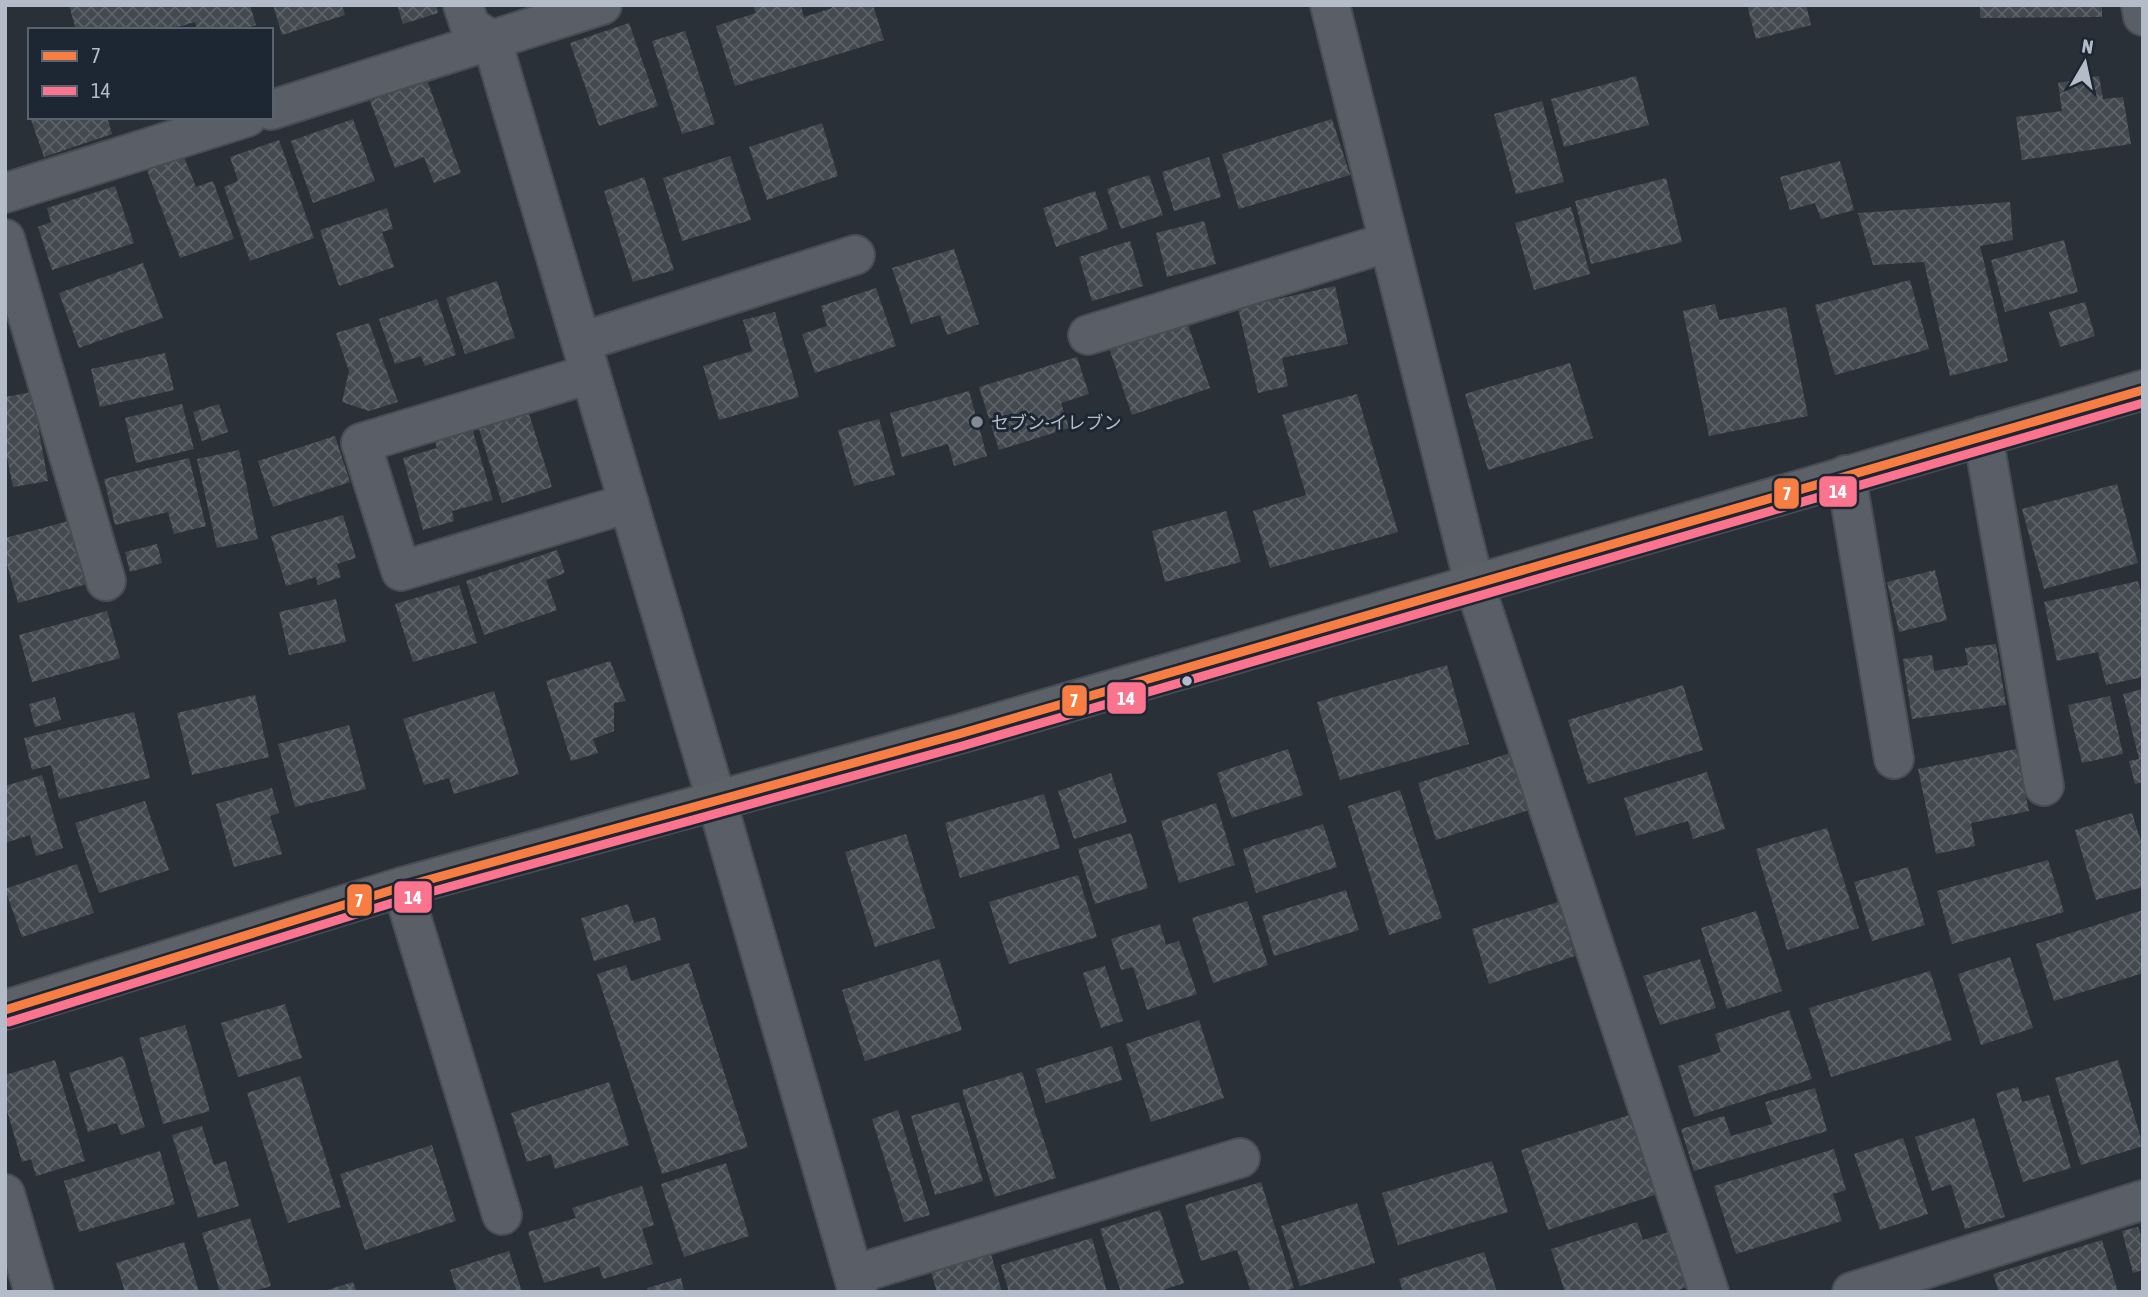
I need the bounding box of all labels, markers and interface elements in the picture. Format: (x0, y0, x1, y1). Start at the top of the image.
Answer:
legend (28, 28, 273, 119)
north arrow (2050, 28, 2120, 98)
text: N (2080, 34, 2095, 58)
text: 7 (91, 43, 101, 67)
text: 14 (91, 78, 111, 102)
place label: セブン-イレブン (991, 412, 1122, 433)
marker: セブン-イレブン (969, 414, 985, 430)
line badge: 14 (1818, 475, 1858, 508)
line badge: 7 (1773, 477, 1800, 510)
text: 14 (1829, 480, 1847, 502)
text: 7 (1783, 482, 1792, 504)
unlabelled marker (1180, 674, 1194, 688)
line badge: 14 (1106, 681, 1147, 715)
line badge: 7 (1061, 684, 1088, 717)
text: 14 (1117, 687, 1135, 709)
text: 7 (1070, 689, 1079, 711)
line badge: 14 (393, 880, 433, 914)
line badge: 7 (346, 883, 373, 917)
text: 14 (404, 886, 422, 908)
text: 7 (355, 889, 364, 911)

